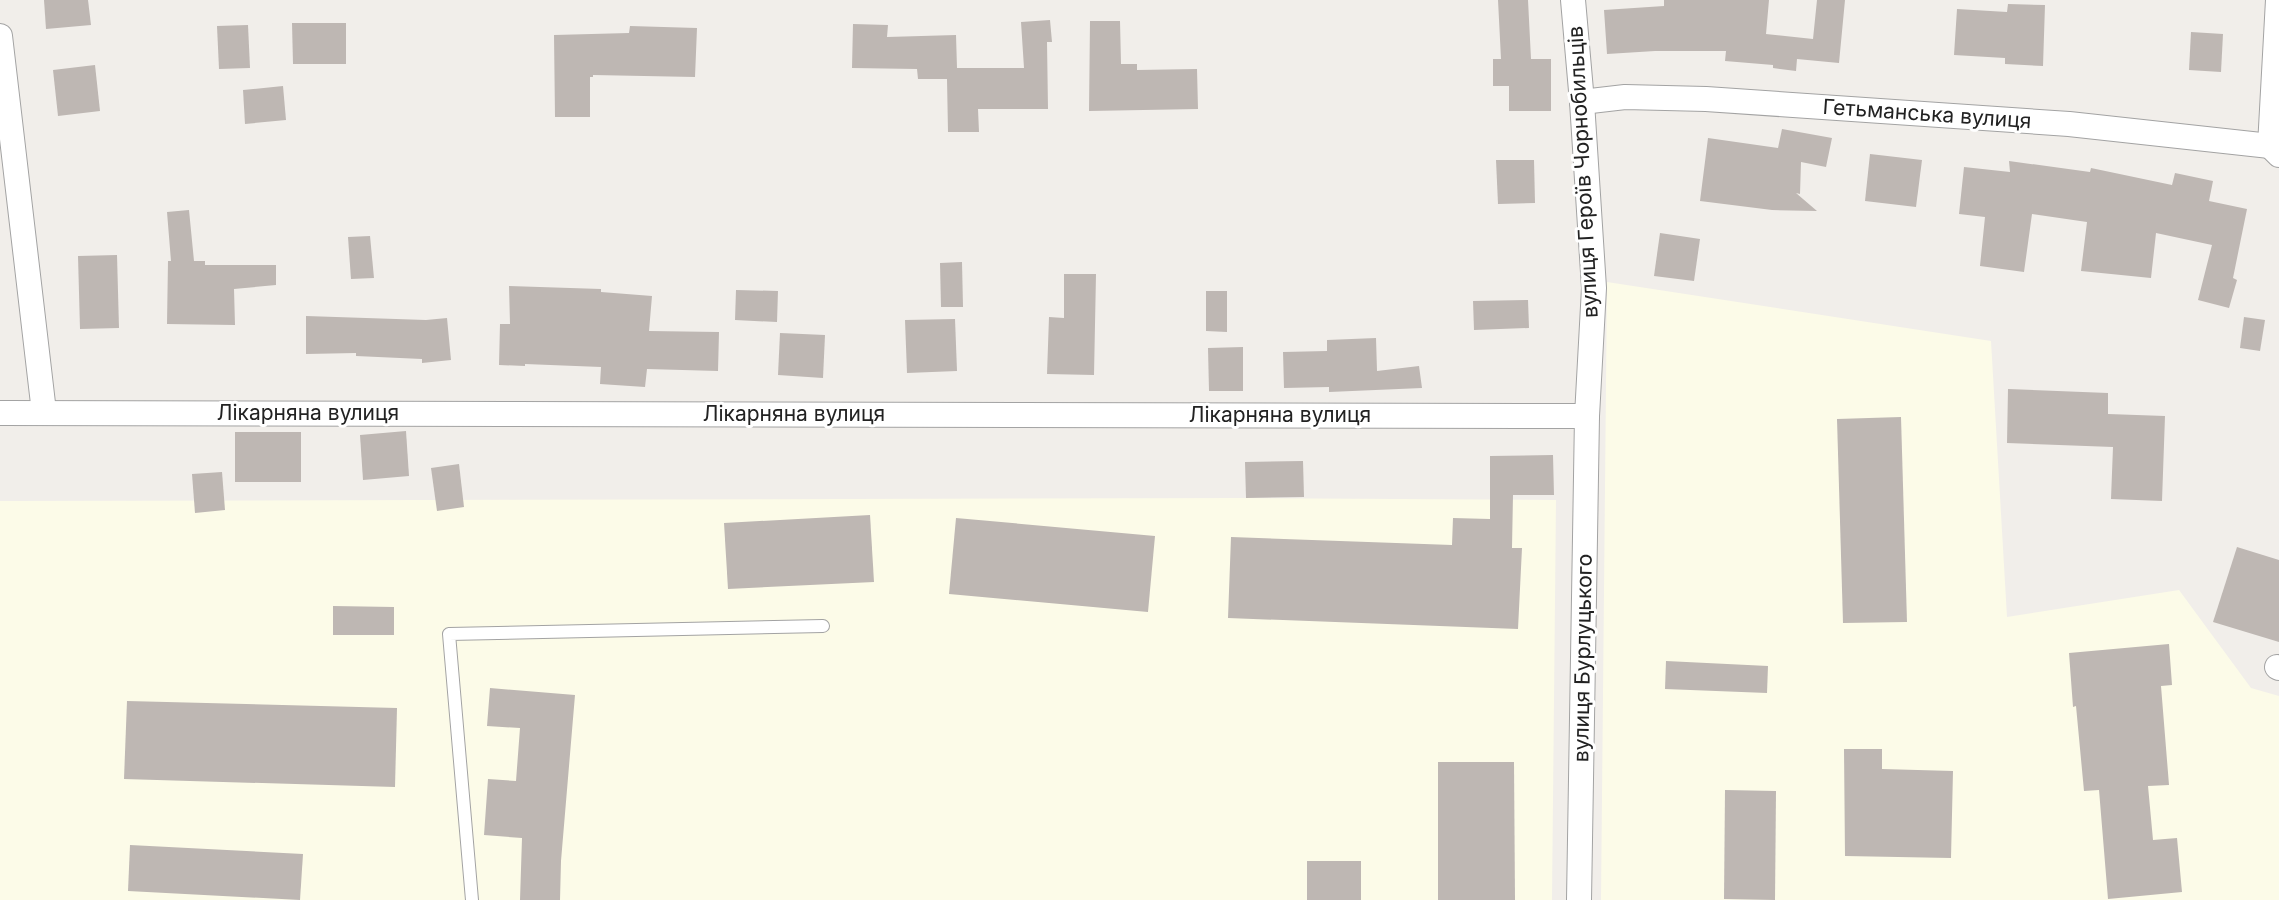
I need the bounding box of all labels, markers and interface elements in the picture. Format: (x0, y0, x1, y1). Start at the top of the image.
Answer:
street label: вулиця Героїв Чорнобильців (1562, 25, 1603, 319)
street label: Гетьманська вулиця (1822, 94, 2032, 133)
street label: Лікарняна вулиця (217, 400, 399, 425)
street label: Лікарняна вулиця (703, 401, 885, 426)
street label: Лікарняна вулиця (1189, 402, 1371, 427)
street label: вулиця Бурлуцького (1568, 554, 1597, 762)

